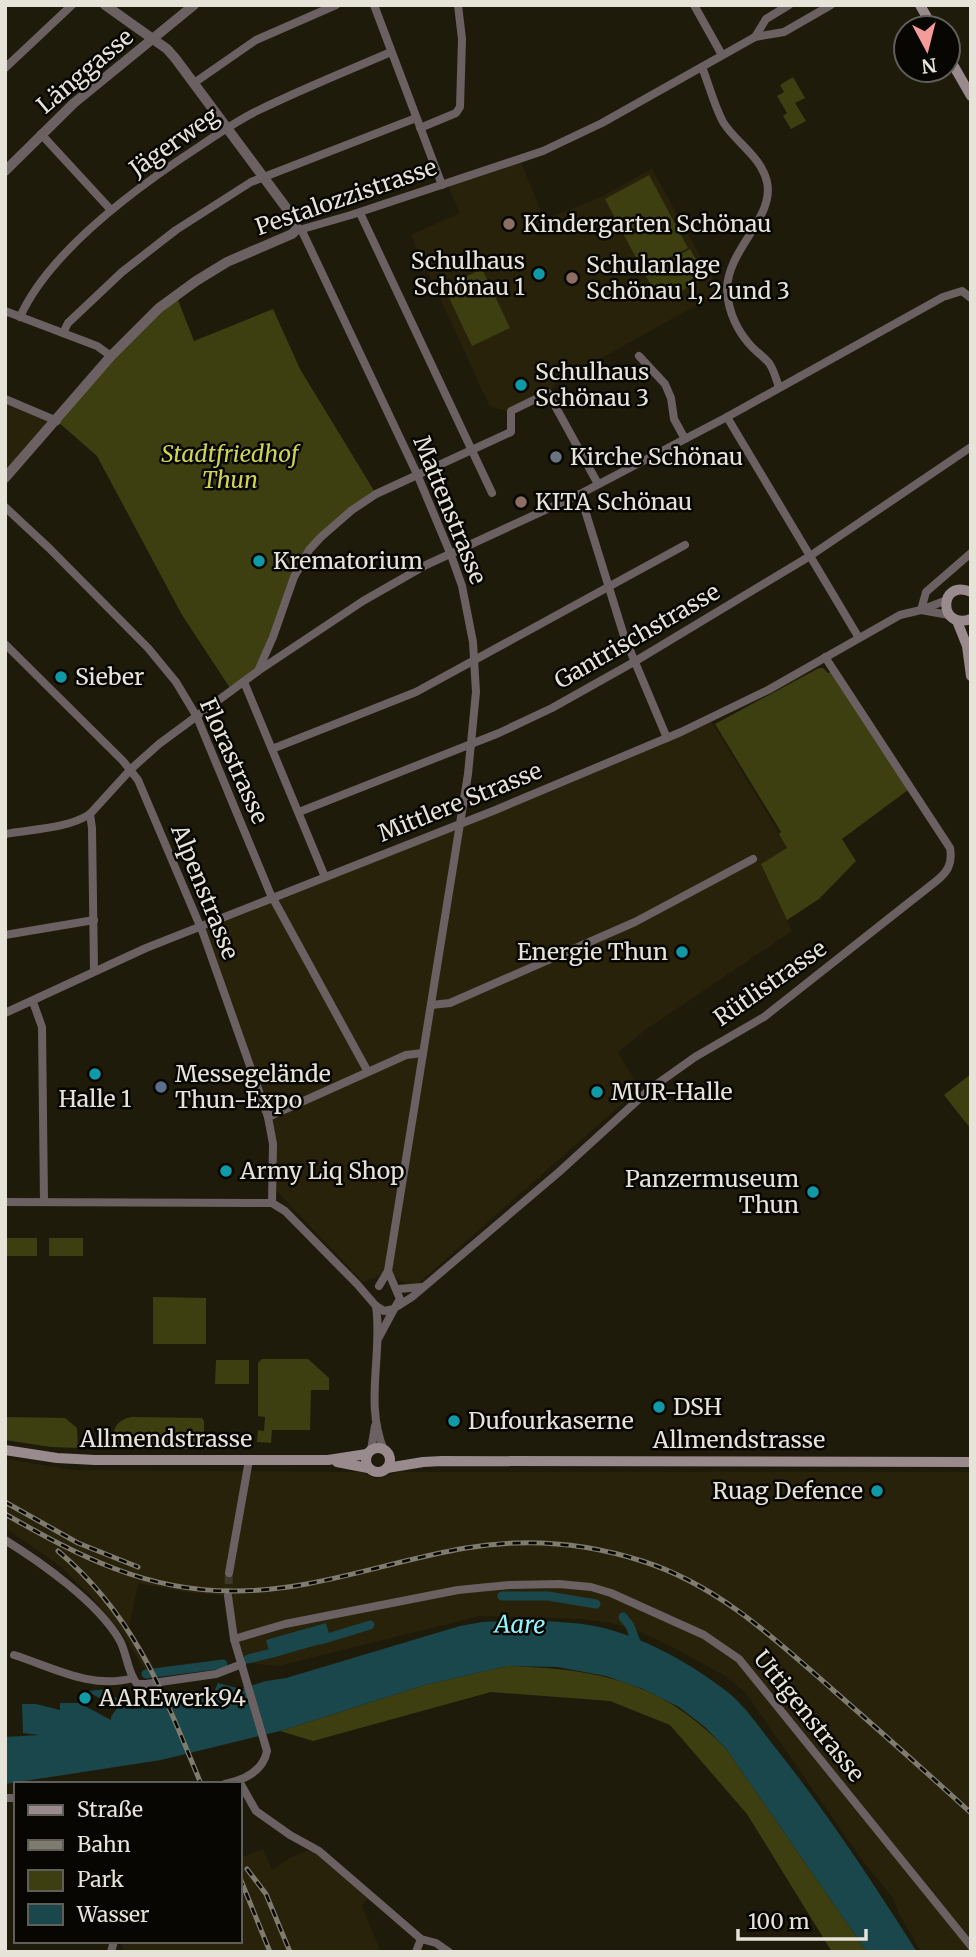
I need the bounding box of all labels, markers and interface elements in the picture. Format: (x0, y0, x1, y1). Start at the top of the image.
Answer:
north arrow (892, 14, 962, 84)
street label: Länggasse (30, 22, 139, 119)
text: N (920, 53, 938, 79)
street label: Jägerweg (123, 100, 224, 183)
street label: Pestalozzistrasse (251, 152, 440, 241)
place label: Kindergarten Schönau (523, 209, 772, 238)
marker: Kindergarten Schönau (501, 216, 517, 232)
place label: Schulhaus Schönau 1 (411, 246, 525, 301)
place label: Schulanlage Schönau 1, 2 und 3 (586, 250, 790, 305)
marker: Schulhaus Schönau 1 (531, 266, 547, 282)
marker: Schulanlage Schönau 1, 2 und 3 (564, 270, 580, 286)
place label: Schulhaus Schönau 3 (535, 357, 649, 412)
marker: Schulhaus Schönau 3 (513, 377, 529, 393)
street label: Mattenstrasse (408, 431, 493, 588)
park label: Stadtfriedhof Thun (161, 439, 301, 494)
place label: Kirche Schönau (570, 442, 743, 471)
marker: Kirche Schönau (548, 449, 564, 465)
place label: KITA Schönau (535, 487, 692, 516)
marker: KITA Schönau (513, 494, 529, 510)
place label: Krematorium (273, 546, 423, 575)
marker: Krematorium (251, 553, 267, 569)
street label: Gantrischstrasse (549, 576, 725, 695)
place label: Sieber (75, 662, 144, 691)
marker: Sieber (53, 669, 69, 685)
street label: Florastrasse (194, 693, 275, 828)
street label: Mittlere Strasse (374, 755, 546, 848)
street label: Alpenstrasse (165, 819, 246, 963)
street label: Rütlistrasse (708, 933, 832, 1032)
place label: Energie Thun (517, 937, 668, 966)
marker: Energie Thun (674, 944, 690, 960)
place label: Messegelände Thun-Expo (175, 1059, 331, 1114)
marker: Halle 1 (87, 1066, 103, 1082)
place label: MUR-Halle (611, 1077, 733, 1106)
marker: Messegelände Thun-Expo (153, 1079, 169, 1095)
place label: Halle 1 (59, 1084, 131, 1113)
marker: MUR-Halle (589, 1084, 605, 1100)
place label: Army Liq Shop (239, 1156, 404, 1185)
marker: Army Liq Shop (218, 1163, 234, 1179)
place label: Panzermuseum Thun (625, 1164, 799, 1219)
marker: Panzermuseum Thun (805, 1184, 821, 1200)
place label: DSH (673, 1392, 722, 1421)
marker: DSH (651, 1399, 667, 1415)
place label: Dufourkaserne (468, 1406, 634, 1435)
marker: Dufourkaserne (446, 1413, 462, 1429)
street label: Allmendstrasse (79, 1424, 252, 1453)
street label: Allmendstrasse (652, 1425, 825, 1454)
place label: Ruag Defence (712, 1476, 863, 1505)
marker: Ruag Defence (869, 1483, 885, 1499)
water label: Aare (492, 1609, 546, 1640)
street label: Uttigenstrasse (748, 1644, 871, 1787)
place label: AAREwerk94 (98, 1683, 246, 1712)
marker: AAREwerk94 (77, 1690, 93, 1706)
legend (14, 1782, 242, 1943)
text: Straße (77, 1796, 143, 1823)
text: Bahn (77, 1831, 131, 1858)
text: Park (77, 1866, 124, 1893)
scale bar (738, 1898, 866, 1942)
text: Wasser (76, 1901, 149, 1928)
text: 100 m (748, 1908, 810, 1935)

